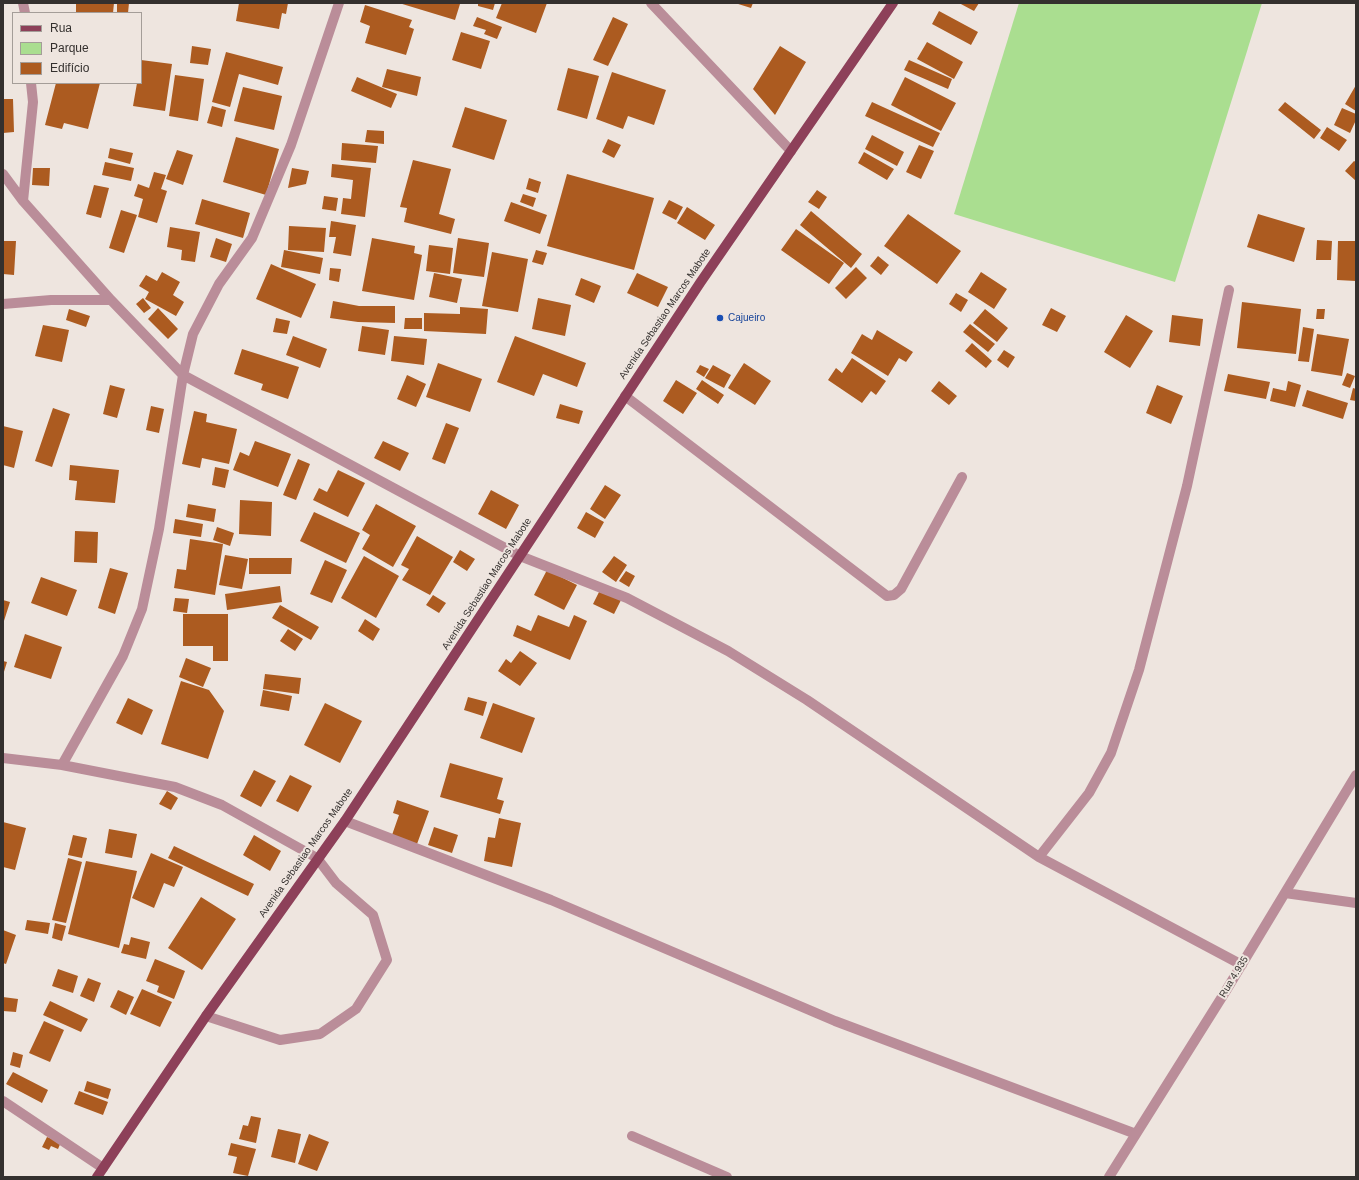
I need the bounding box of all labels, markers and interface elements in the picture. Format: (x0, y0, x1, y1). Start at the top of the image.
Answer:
legend (12, 12, 142, 84)
text: Rua (50, 21, 72, 35)
text: Parque (50, 41, 89, 55)
text: Edifício (50, 61, 89, 75)
street label: Avenida Sebastiao Marcos Mabote (617, 246, 713, 382)
place label: Cajueiro (728, 312, 765, 324)
marker: Cajueiro (715, 313, 725, 323)
street label: Avenida Sebastiao Marcos Mabote (440, 516, 534, 652)
street label: Avenida Sebastiao Marcos Mabote (257, 786, 355, 920)
street label: Rua 4.935 (1217, 954, 1251, 1000)

